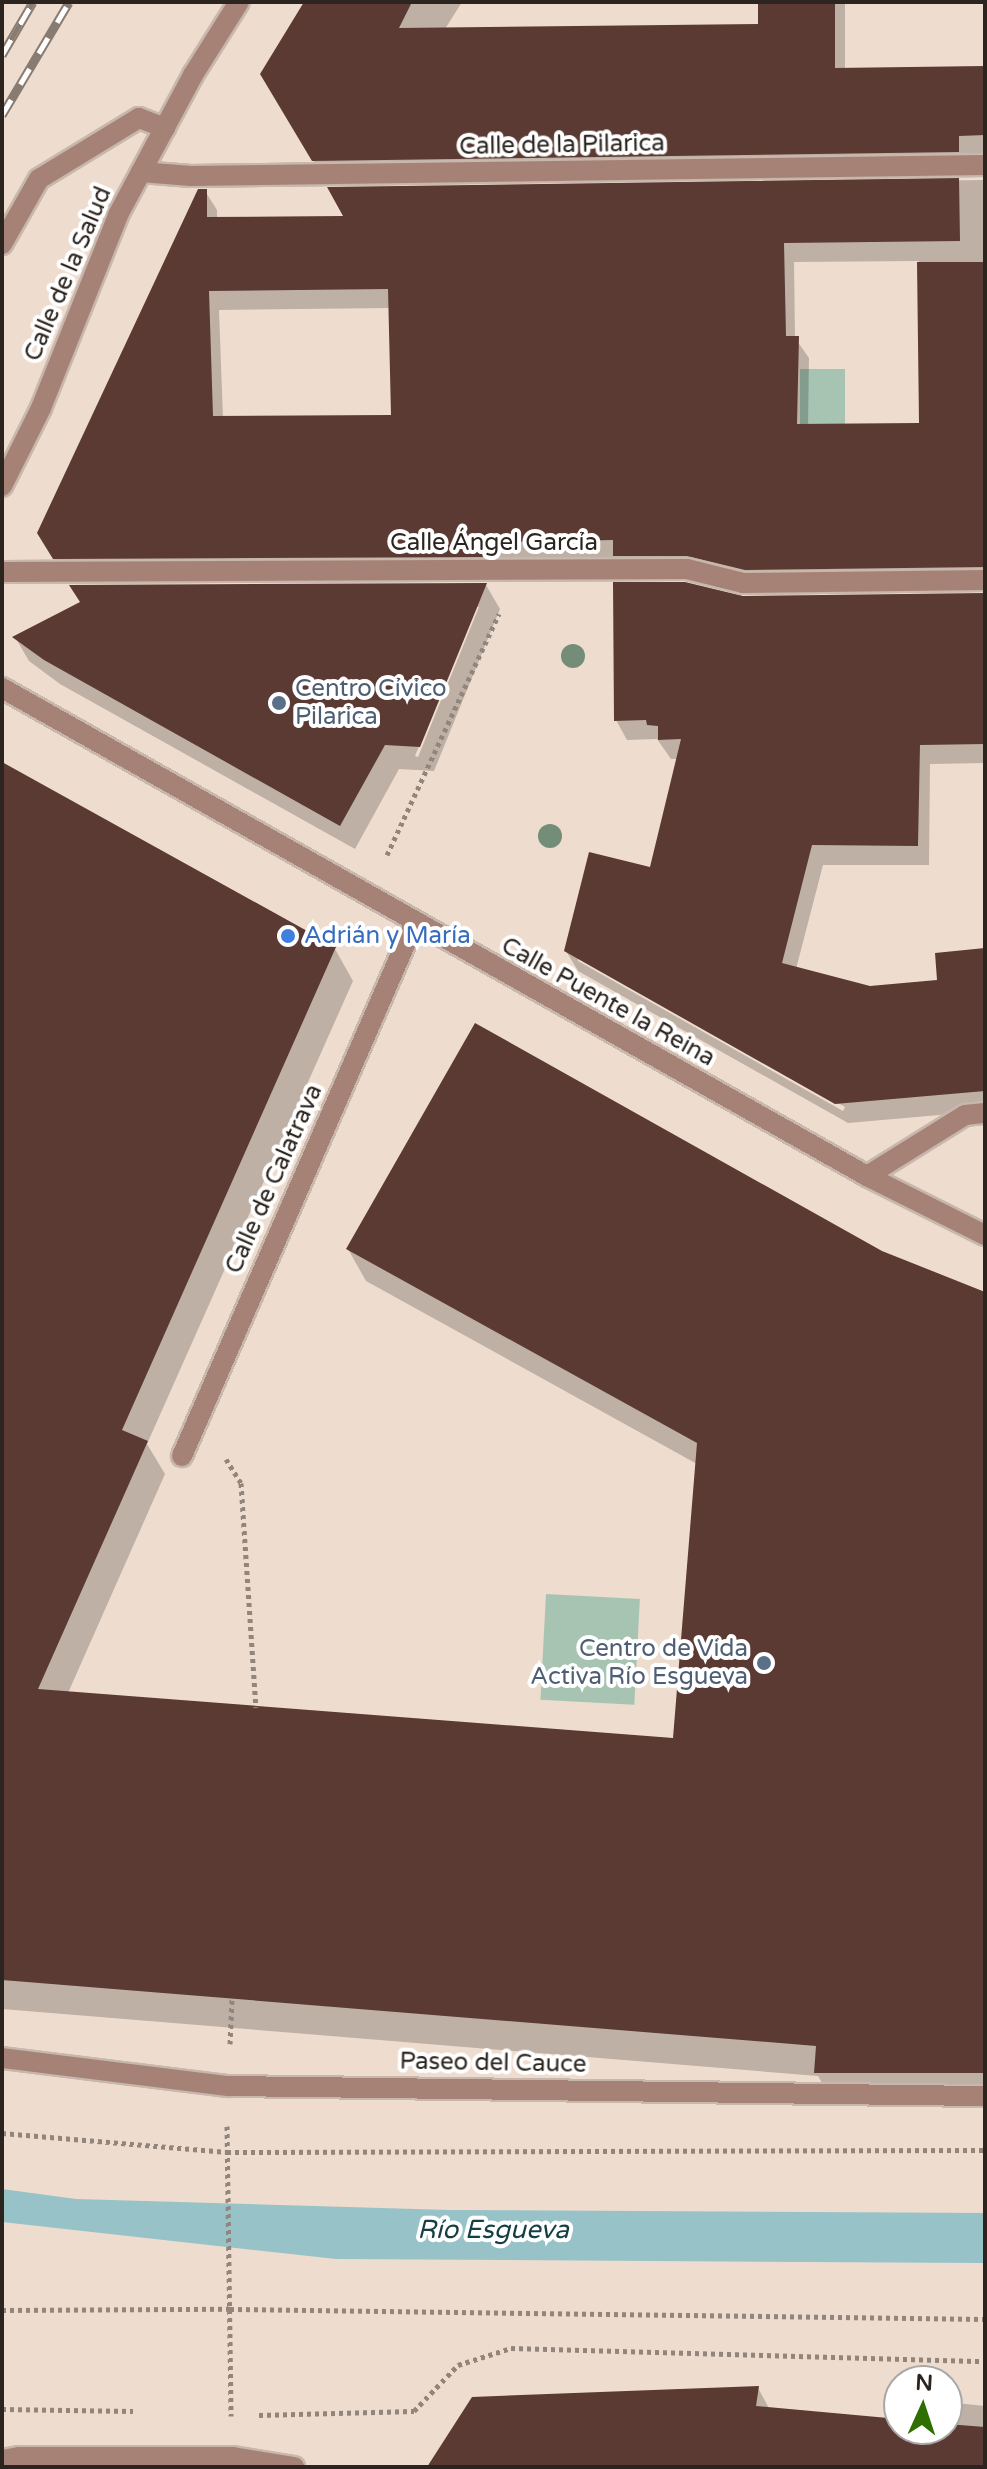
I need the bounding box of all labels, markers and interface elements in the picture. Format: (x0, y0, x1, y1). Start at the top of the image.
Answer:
street label: Calle de la Pilarica (459, 129, 665, 161)
street label: Calle de la Salud (18, 182, 118, 366)
street label: Calle Ángel García (390, 529, 598, 557)
place label: Centro Cívico Pilarica (295, 675, 447, 731)
marker: Centro Cívico Pilarica (270, 694, 288, 712)
place label: Adrián y María (304, 922, 471, 950)
marker: Adrián y María (279, 927, 297, 945)
street label: Calle Puente la Reina (496, 931, 720, 1073)
street label: Calle de Calatrava (219, 1080, 329, 1278)
place label: Centro de Vida Activa Río Esgueva (530, 1635, 748, 1691)
marker: Centro de Vida Activa Río Esgueva (755, 1654, 773, 1672)
street label: Paseo del Cauce (399, 2047, 587, 2079)
water label: Río Esgueva (417, 2214, 569, 2246)
north arrow (883, 2365, 963, 2445)
text: N (915, 2370, 934, 2396)

